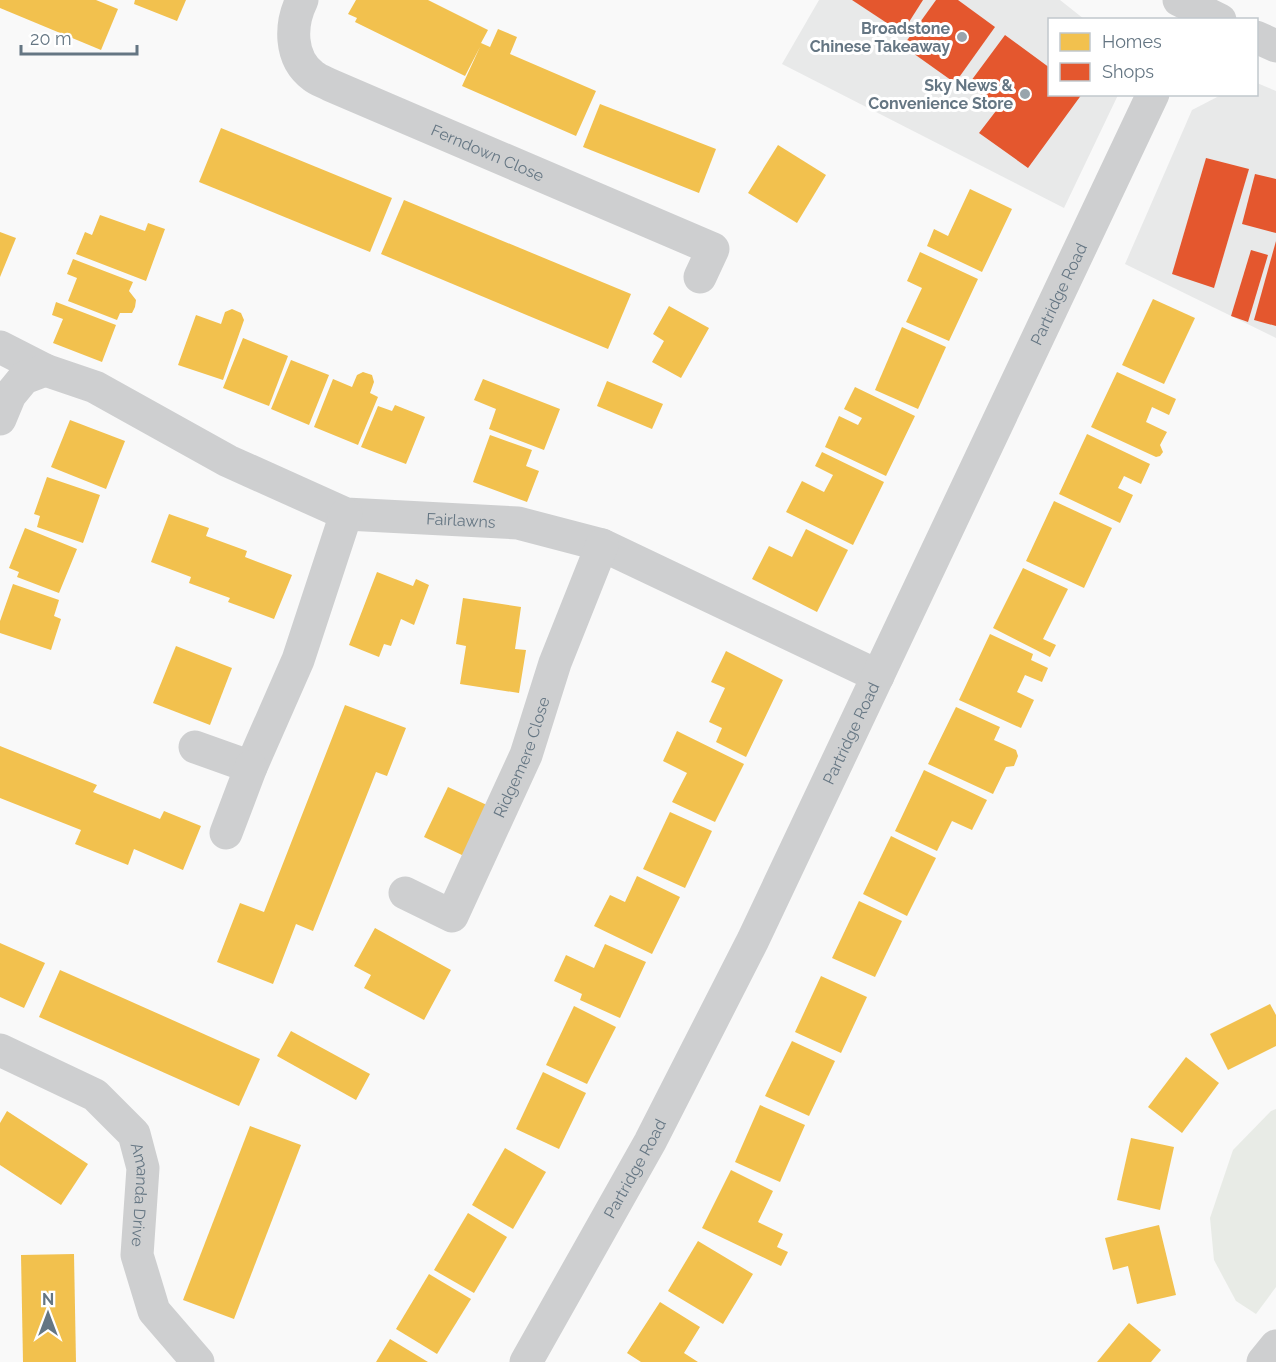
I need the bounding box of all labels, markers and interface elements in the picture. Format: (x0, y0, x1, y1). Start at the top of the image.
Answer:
scale bar (21, 18, 136, 56)
legend (1048, 18, 1258, 96)
place label: Broadstone Chinese Takeaway (810, 19, 950, 56)
text: 20 m (30, 28, 72, 49)
marker: Broadstone Chinese Takeaway (955, 30, 969, 44)
text: Homes (1102, 31, 1162, 52)
text: Shops (1102, 61, 1154, 82)
place label: Sky News & Convenience Store (868, 76, 1014, 113)
marker: Sky News & Convenience Store (1018, 87, 1032, 101)
street label: Ferndown Close (428, 120, 547, 185)
street label: Partridge Road (1026, 240, 1091, 348)
street label: Fairlawns (426, 509, 496, 531)
street label: Partridge Road (819, 679, 883, 787)
street label: Ridgemere Close (489, 694, 553, 820)
street label: Partridge Road (600, 1116, 670, 1221)
street label: Amanda Drive (127, 1141, 152, 1247)
north arrow (18, 1284, 78, 1344)
text: N (42, 1290, 54, 1309)

